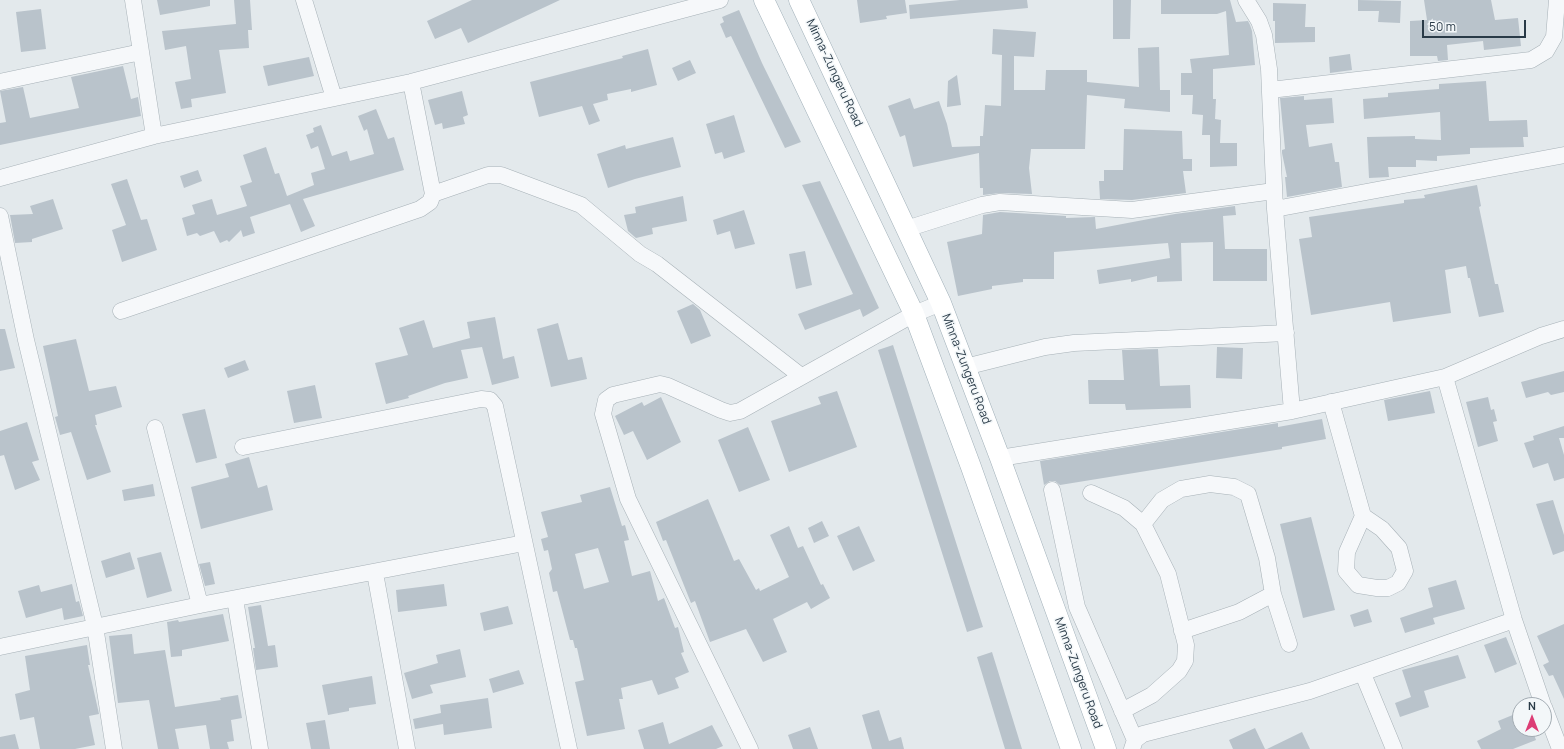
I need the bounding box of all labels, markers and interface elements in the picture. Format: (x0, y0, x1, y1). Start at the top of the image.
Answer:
scale bar (1424, 12, 1528, 38)
street label: Minna-Zungeru Road (803, 17, 865, 129)
text: 50 m (1429, 18, 1456, 35)
street label: Minna-Zungeru Road (938, 312, 994, 426)
street label: Minna-Zungeru Road (1051, 616, 1105, 730)
north arrow (1512, 697, 1552, 737)
text: N (1528, 698, 1536, 713)

